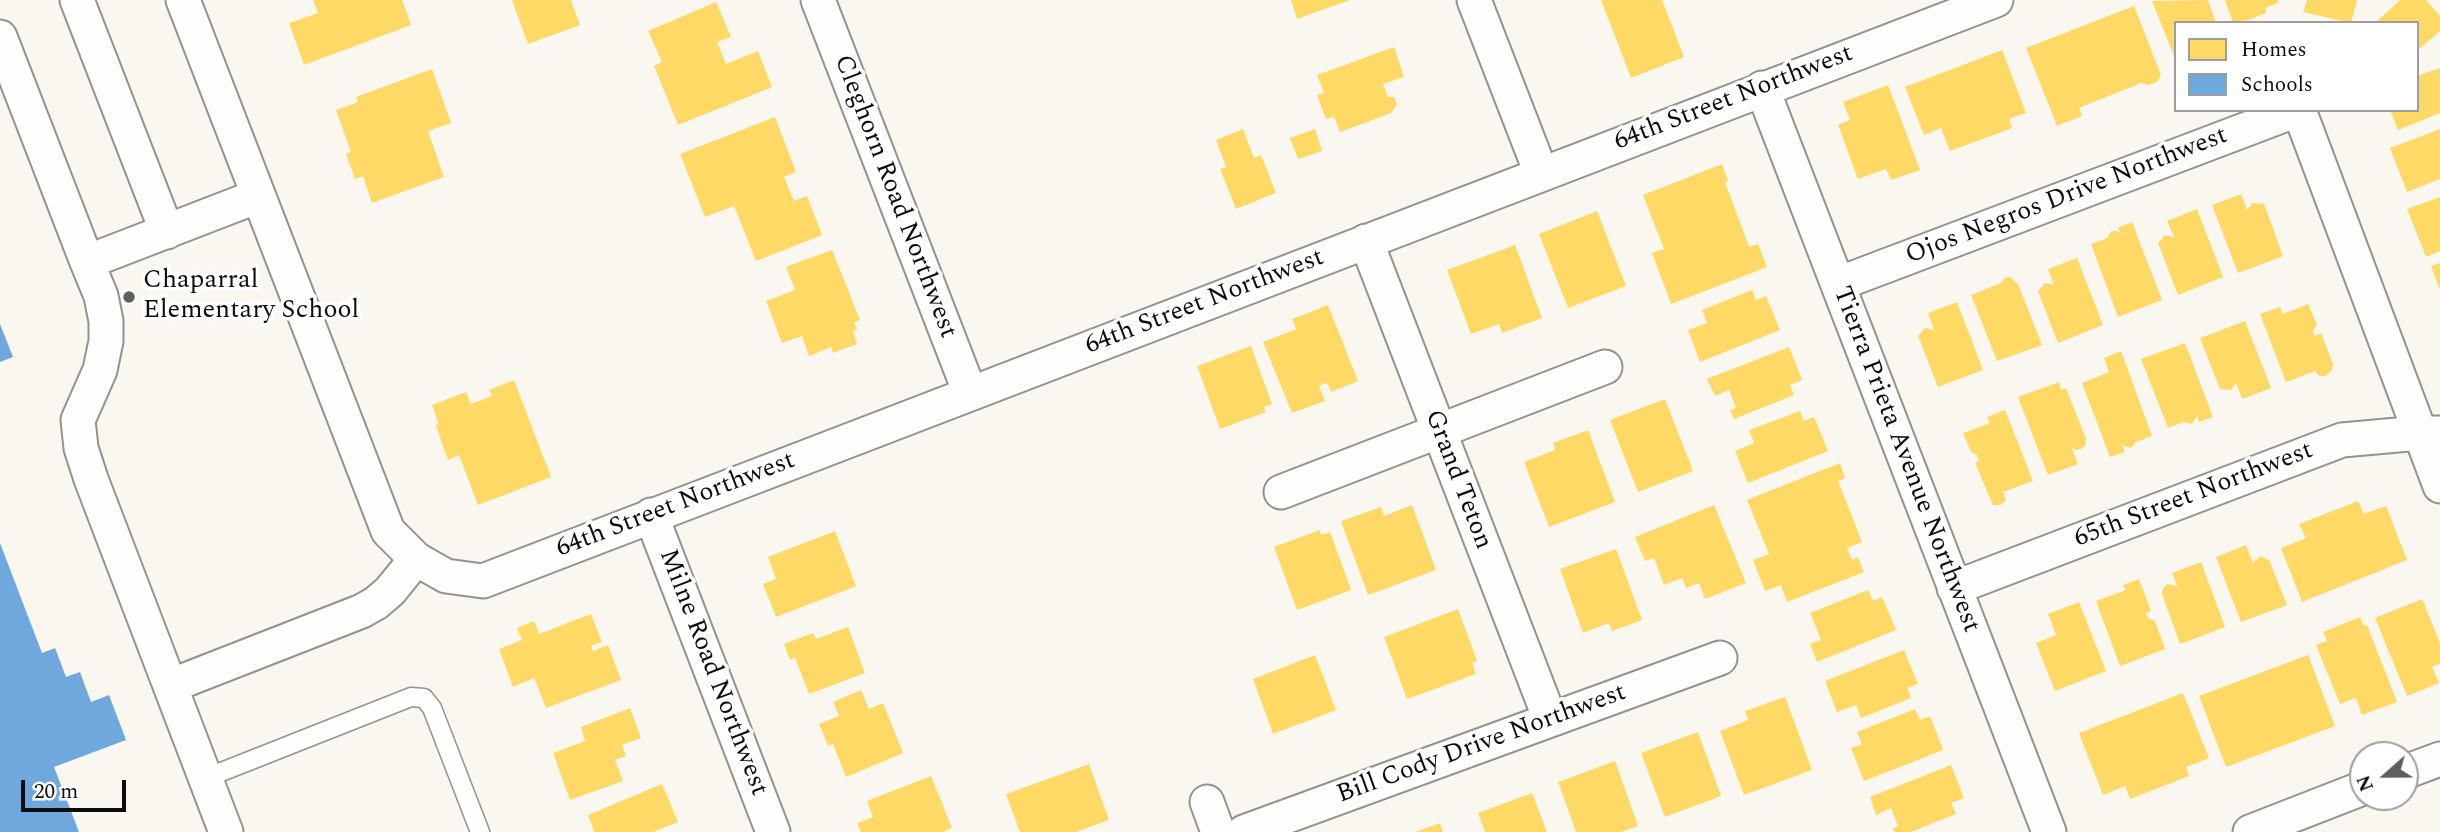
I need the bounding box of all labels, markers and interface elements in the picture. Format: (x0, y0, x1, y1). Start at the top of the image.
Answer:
legend (2174, 21, 2419, 112)
text: Homes (2241, 34, 2307, 66)
street label: 64th Street Northwest (1610, 39, 1858, 159)
street label: Cleghorn Road Northwest (826, 51, 962, 343)
text: Schools (2241, 69, 2313, 101)
street label: Ojos Negros Drive Northwest (1902, 121, 2232, 273)
street label: 64th Street Northwest (1081, 243, 1329, 363)
place label: Chaparral Elementary School (143, 266, 359, 328)
street label: Tierra Prieta Avenue Northwest (1824, 283, 1986, 637)
marker: Chaparral Elementary School (121, 289, 137, 305)
street label: Grand Teton (1416, 406, 1498, 554)
street label: 65th Street Northwest (2070, 436, 2318, 556)
street label: 64th Street Northwest (552, 446, 800, 566)
street label: Milne Road Northwest (651, 545, 773, 801)
street label: Bill Cody Drive Northwest (1333, 678, 1631, 812)
north arrow (2349, 741, 2419, 811)
scale bar (24, 766, 130, 810)
text: N (2349, 771, 2382, 795)
text: 20 m (34, 776, 78, 808)

